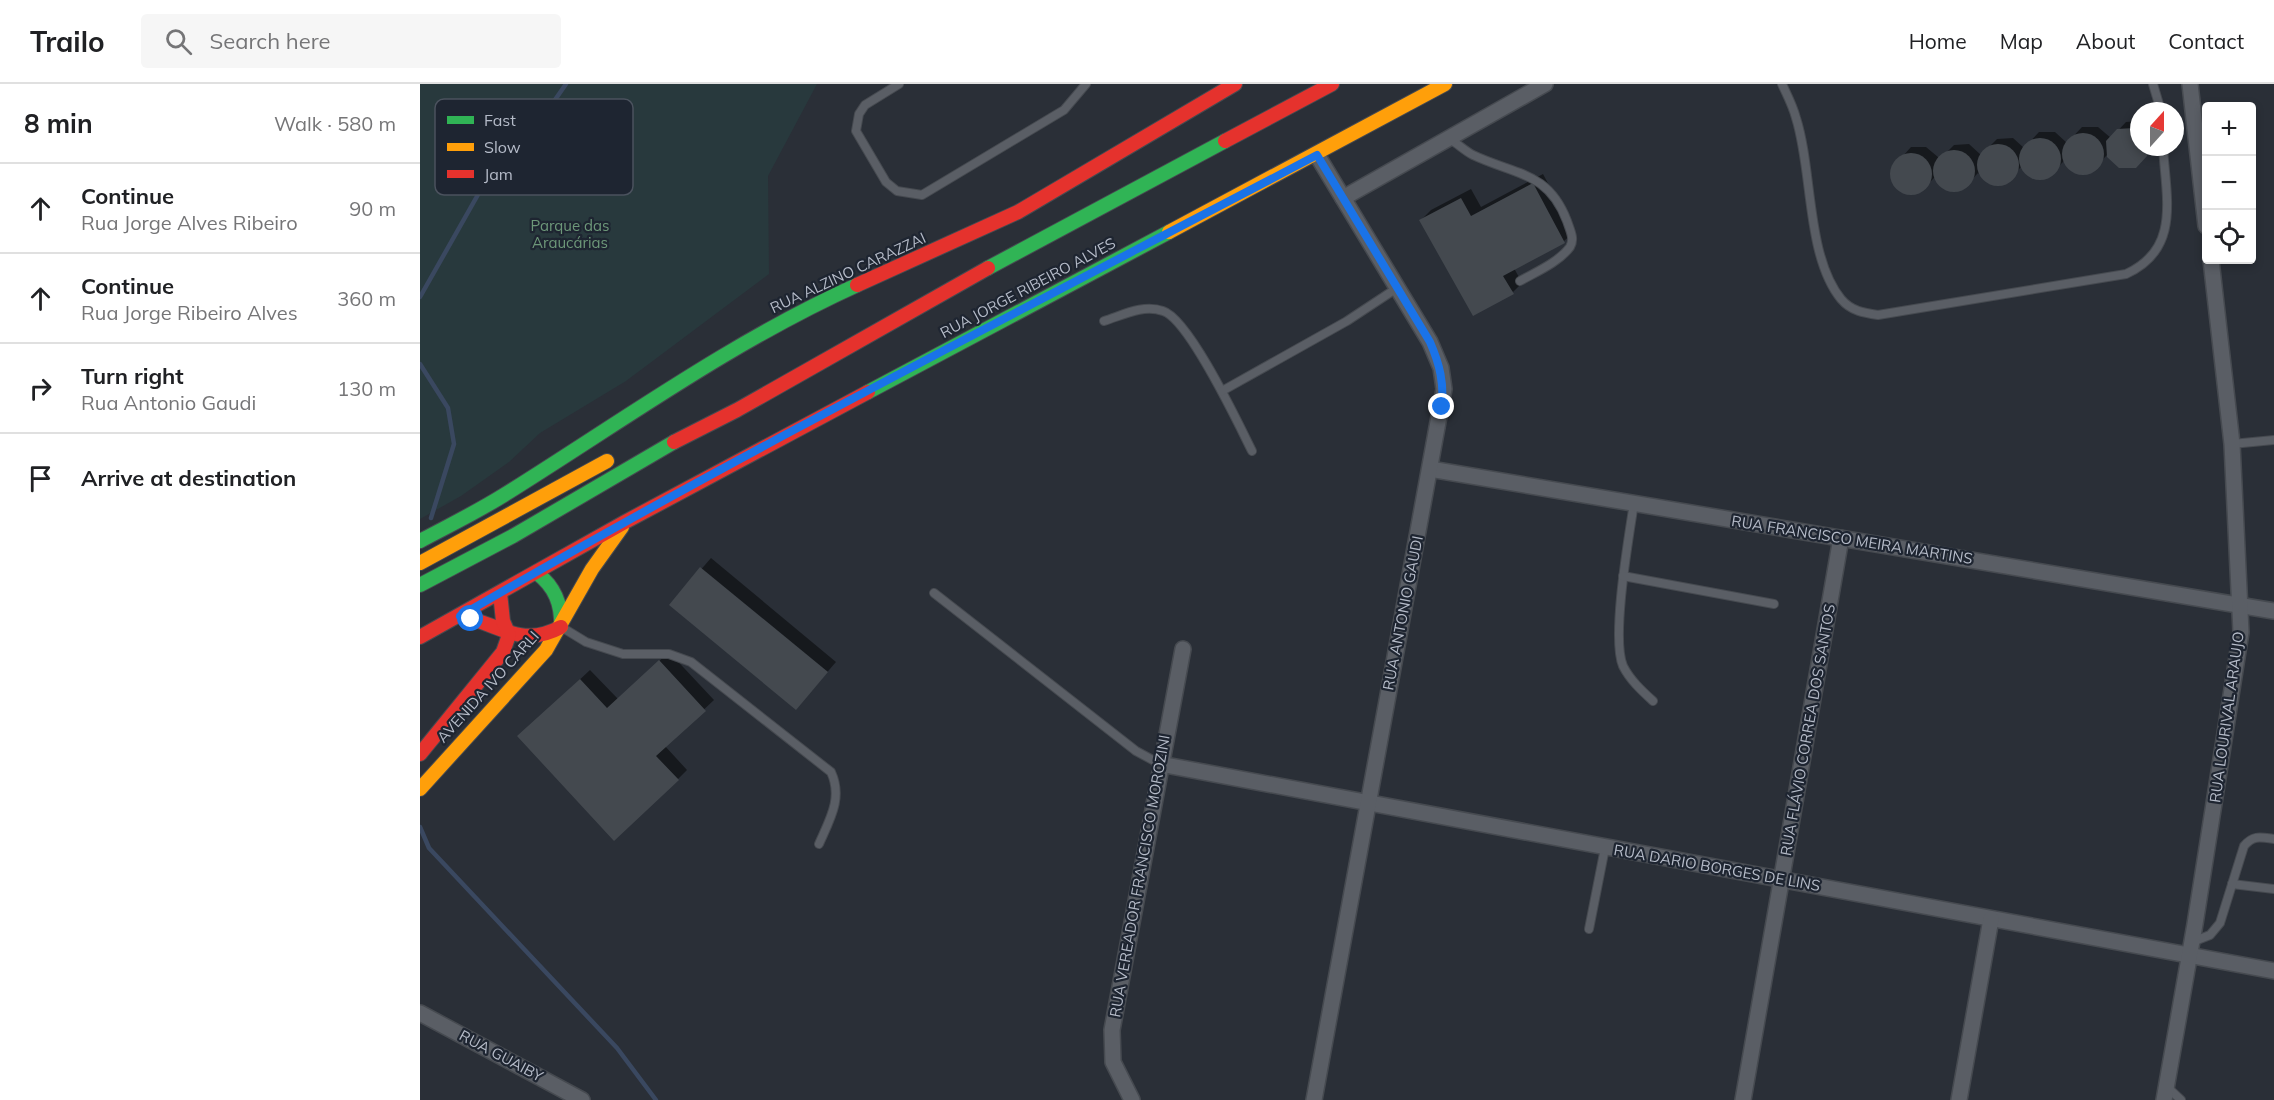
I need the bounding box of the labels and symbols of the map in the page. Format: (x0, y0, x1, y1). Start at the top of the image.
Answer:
legend (435, 99, 633, 195)
north arrow (2130, 102, 2184, 156)
text: Fast (484, 110, 516, 130)
text: Slow (484, 137, 521, 157)
text: Jam (484, 164, 513, 184)
park label: Parque das Araucárias (531, 216, 609, 252)
street label: RUA ALZINO CARAZZAI (767, 228, 929, 317)
street label: RUA JORGE RIBEIRO ALVES (937, 233, 1119, 342)
route end (1428, 393, 1454, 419)
street label: RUA FRANCISCO MEIRA MARTINS (1730, 511, 1974, 568)
street label: RUA ANTONIO GAUDI (1378, 534, 1427, 692)
street label: RUA FLÁVIO CORREA DOS SANTOS (1776, 603, 1839, 857)
route start (457, 605, 483, 631)
street label: AVENIDA IVO CARLI (433, 627, 543, 746)
street label: RUA LOURIVAL ARAUJO (2205, 630, 2248, 804)
street label: RUA VEREADOR FRANCISCO MOROZINI (1105, 733, 1174, 1019)
street label: RUA DARIO BORGES DE LINS (1612, 840, 1822, 895)
street label: RUA GUAIBY (456, 1026, 547, 1086)

